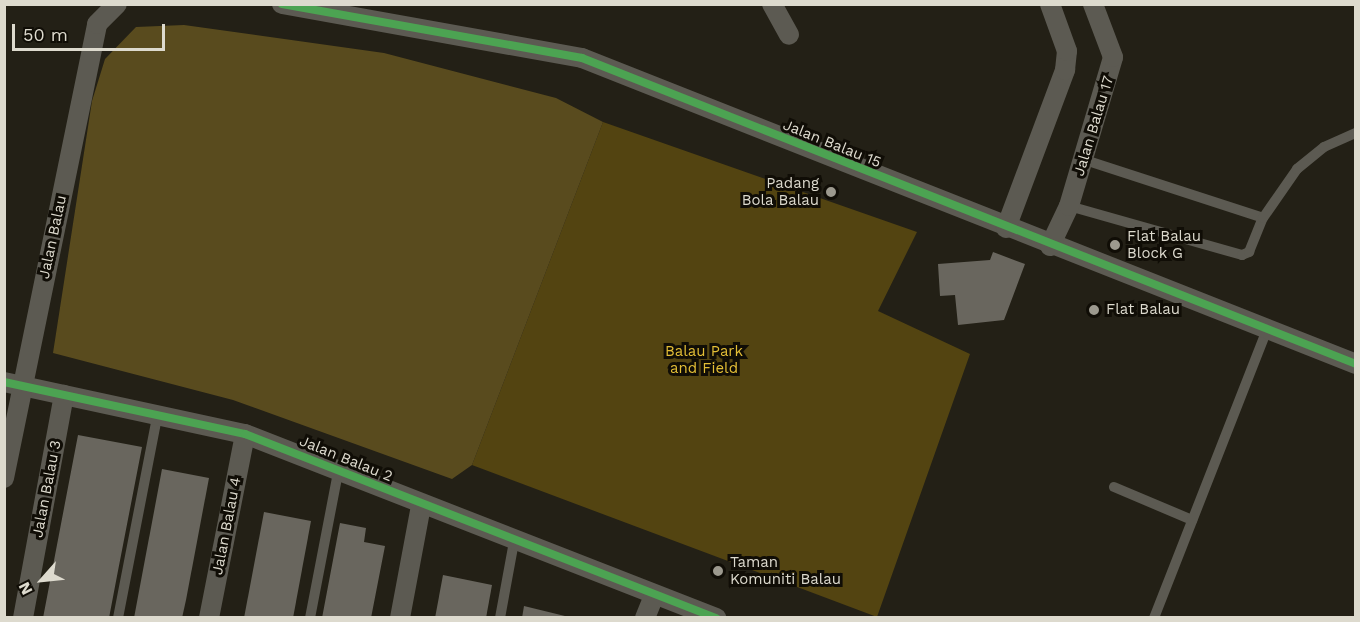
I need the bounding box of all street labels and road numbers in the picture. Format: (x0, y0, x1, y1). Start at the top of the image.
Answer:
street label: Jalan Balau 17 (1070, 74, 1118, 178)
street label: Jalan Balau 15 (780, 116, 884, 172)
street label: Jalan Balau (35, 194, 71, 280)
street label: Jalan Balau 2 (297, 432, 395, 486)
street label: Jalan Balau 3 (29, 439, 65, 539)
street label: Jalan Balau 4 (209, 476, 245, 576)

